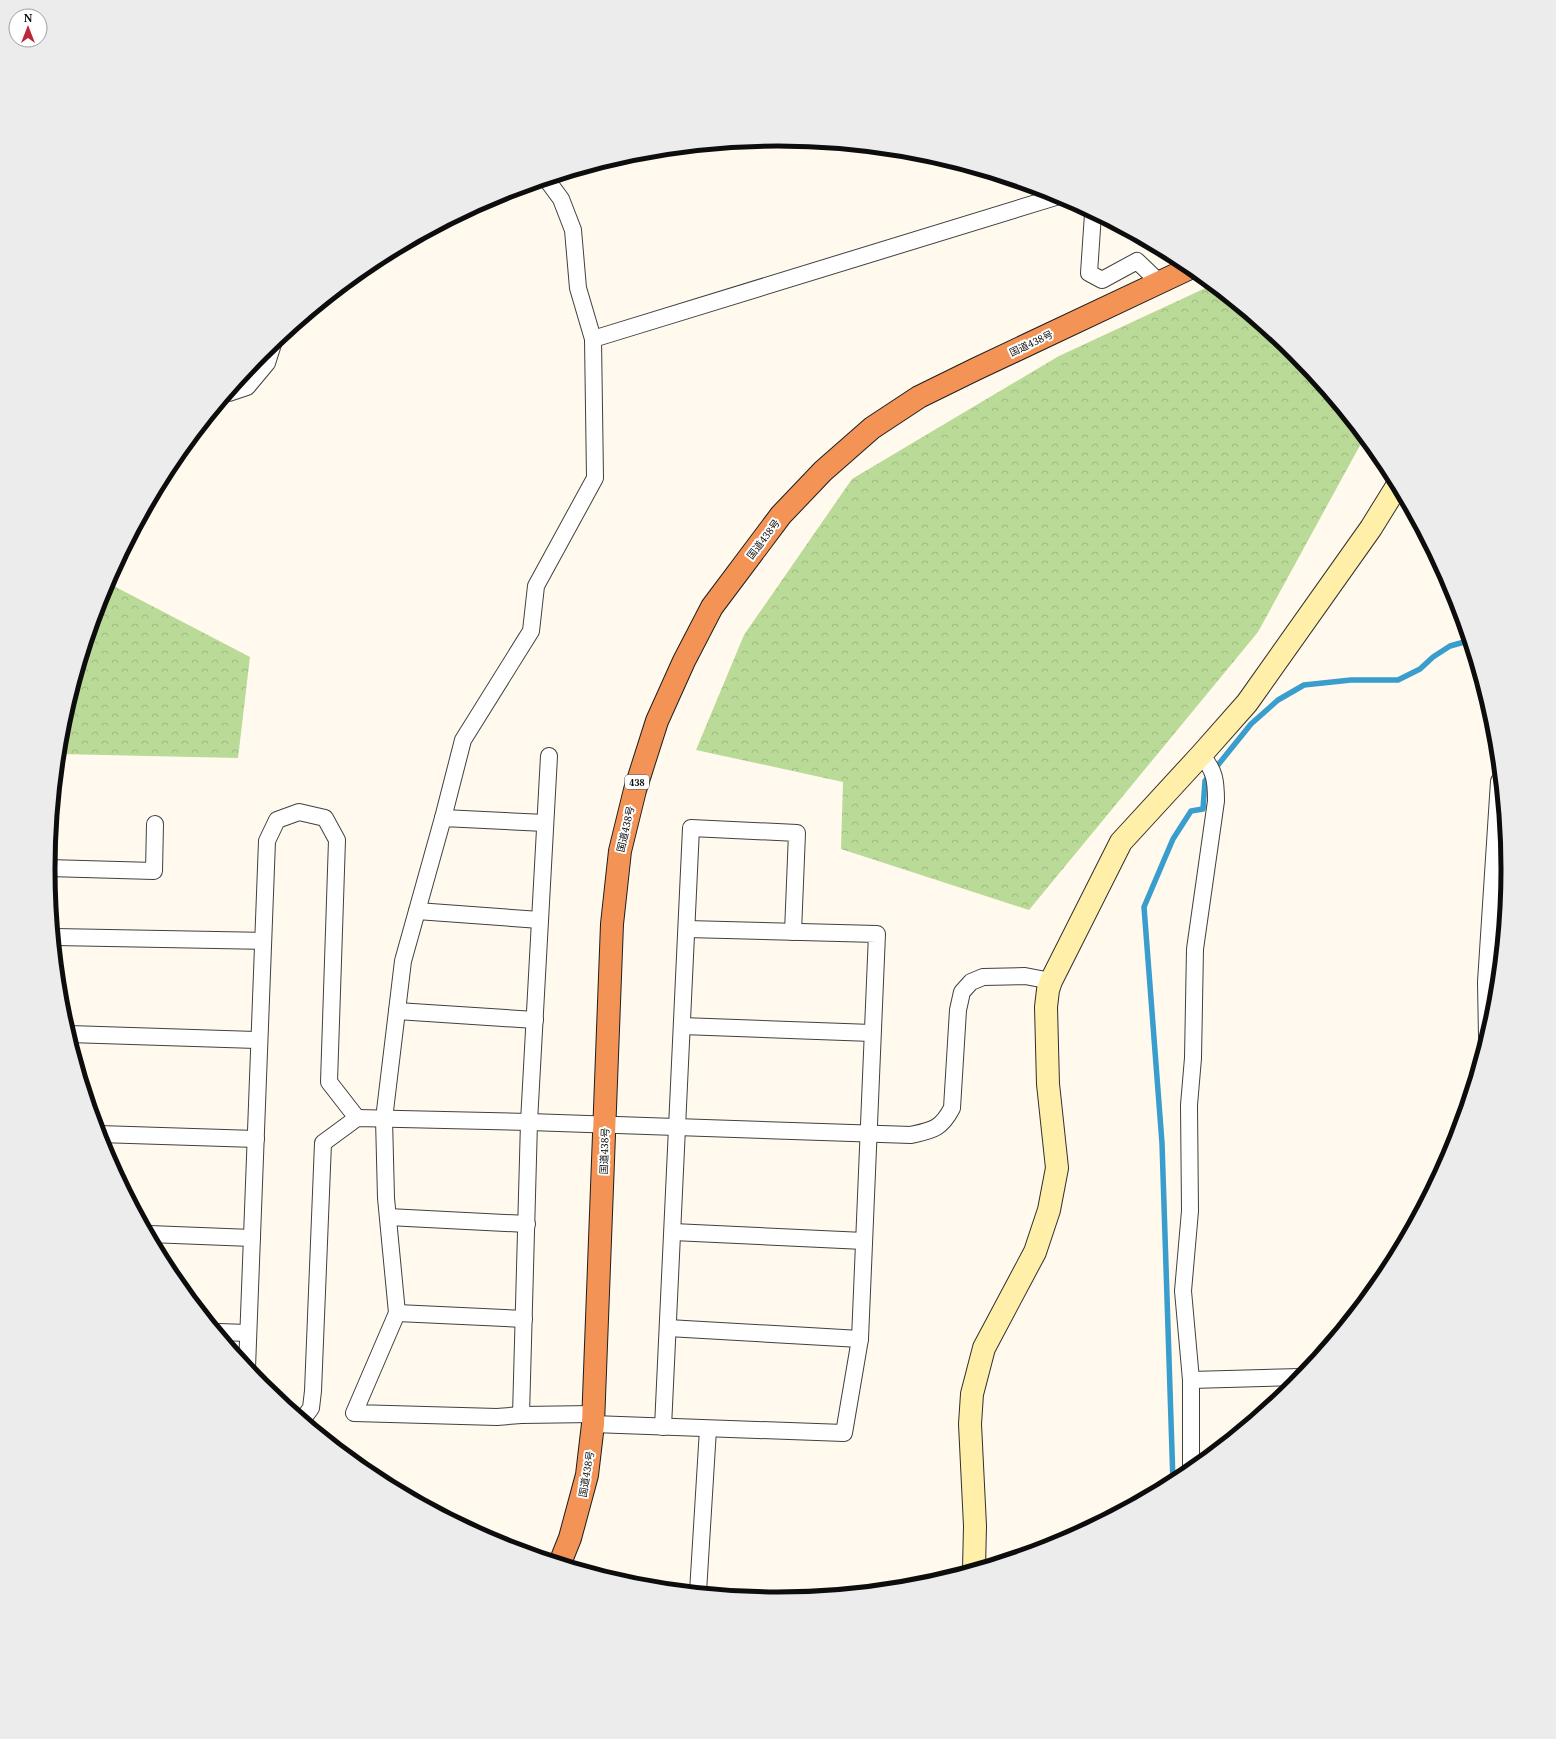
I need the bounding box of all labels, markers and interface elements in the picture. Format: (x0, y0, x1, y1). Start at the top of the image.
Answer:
north arrow (8, 8, 48, 48)
text: N (24, 10, 33, 25)
street label: 国道438号 (1007, 327, 1055, 359)
street label: 国道438号 (743, 516, 783, 562)
road number: 438 (625, 775, 649, 789)
street label: 国道438号 (613, 805, 637, 853)
street label: 国道438号 (596, 1127, 612, 1175)
street label: 国道438号 (575, 1450, 597, 1498)

